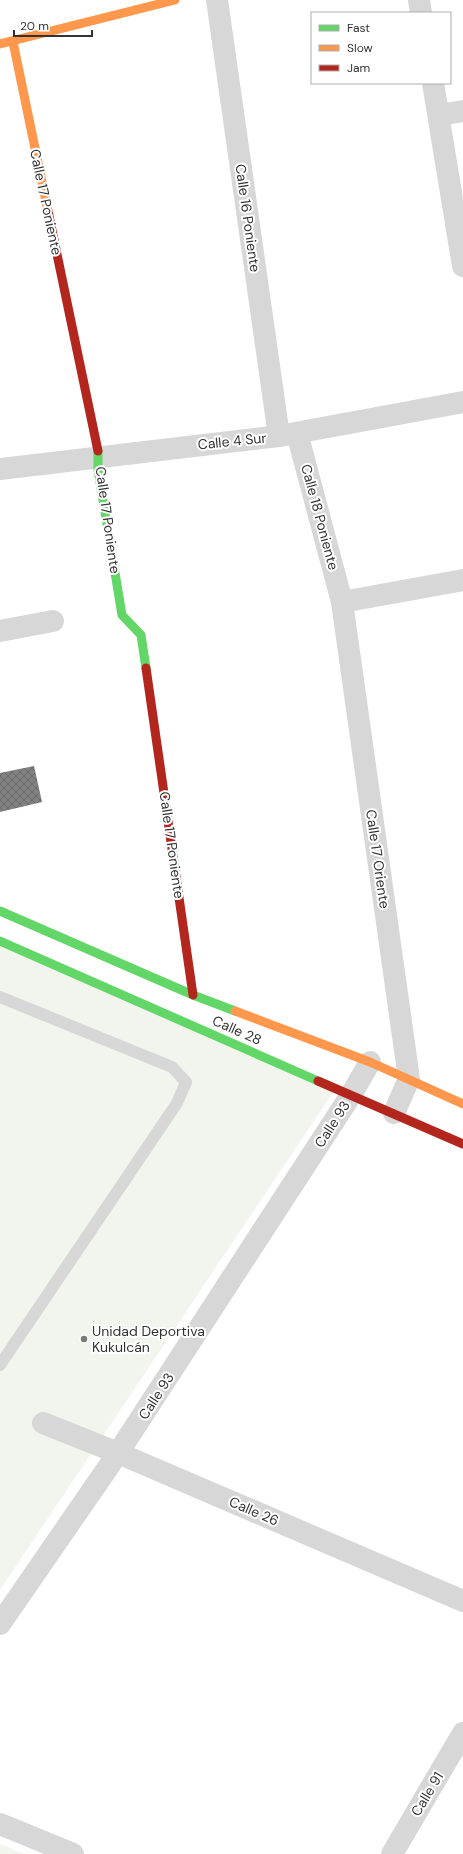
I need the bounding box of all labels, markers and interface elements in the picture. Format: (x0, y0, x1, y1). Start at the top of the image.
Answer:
scale bar (14, 12, 92, 38)
legend (311, 12, 451, 84)
text: 20 m (20, 18, 49, 34)
text: Fast (347, 20, 370, 36)
text: Slow (347, 40, 373, 56)
text: Jam (347, 60, 370, 76)
street label: Calle 17 Poniente (26, 147, 66, 257)
street label: Calle 16 Poniente (231, 163, 265, 273)
street label: Calle 4 Sur (197, 428, 267, 454)
street label: Calle 18 Poniente (297, 462, 343, 572)
street label: Calle 17 Poniente (92, 465, 124, 575)
street label: Calle 17 Poniente (156, 790, 188, 900)
street label: Calle 17 Oriente (362, 808, 394, 910)
street label: Calle 28 (210, 1011, 264, 1049)
street label: Calle 93 (310, 1097, 354, 1151)
place label: Unidad Deportiva Kukulcán (92, 1322, 205, 1356)
marker: Unidad Deportiva Kukulcán (79, 1334, 89, 1344)
street label: Calle 93 (134, 1369, 178, 1423)
street label: Calle 26 (226, 1492, 282, 1530)
street label: Calle 91 (407, 1769, 447, 1819)

